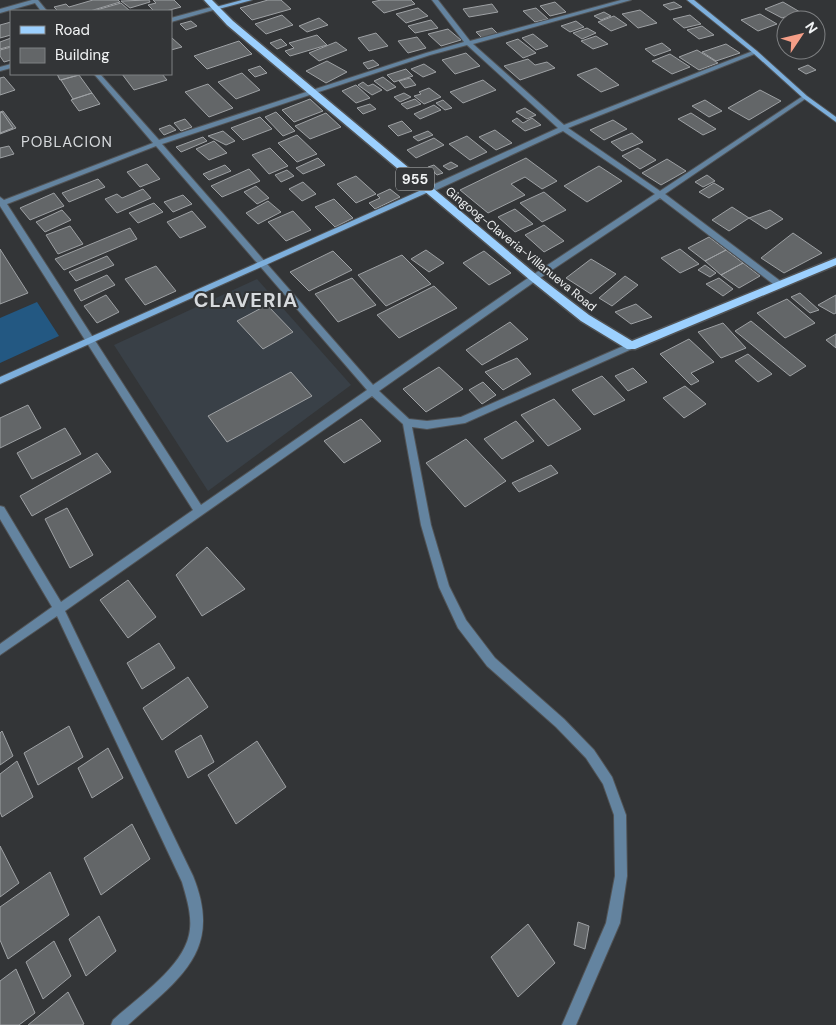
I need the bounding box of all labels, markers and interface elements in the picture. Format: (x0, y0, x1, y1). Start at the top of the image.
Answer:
legend (10, 10, 172, 75)
north arrow (776, 10, 826, 60)
text: N (801, 18, 822, 37)
text: Road (55, 20, 90, 40)
text: Building (55, 45, 110, 65)
district label: POBLACION (21, 132, 113, 152)
road number: 955 (396, 168, 434, 190)
street label: Gingoog-Claveria-Villanueva Road (442, 183, 600, 315)
district label: CLAVERIA (194, 287, 298, 313)

